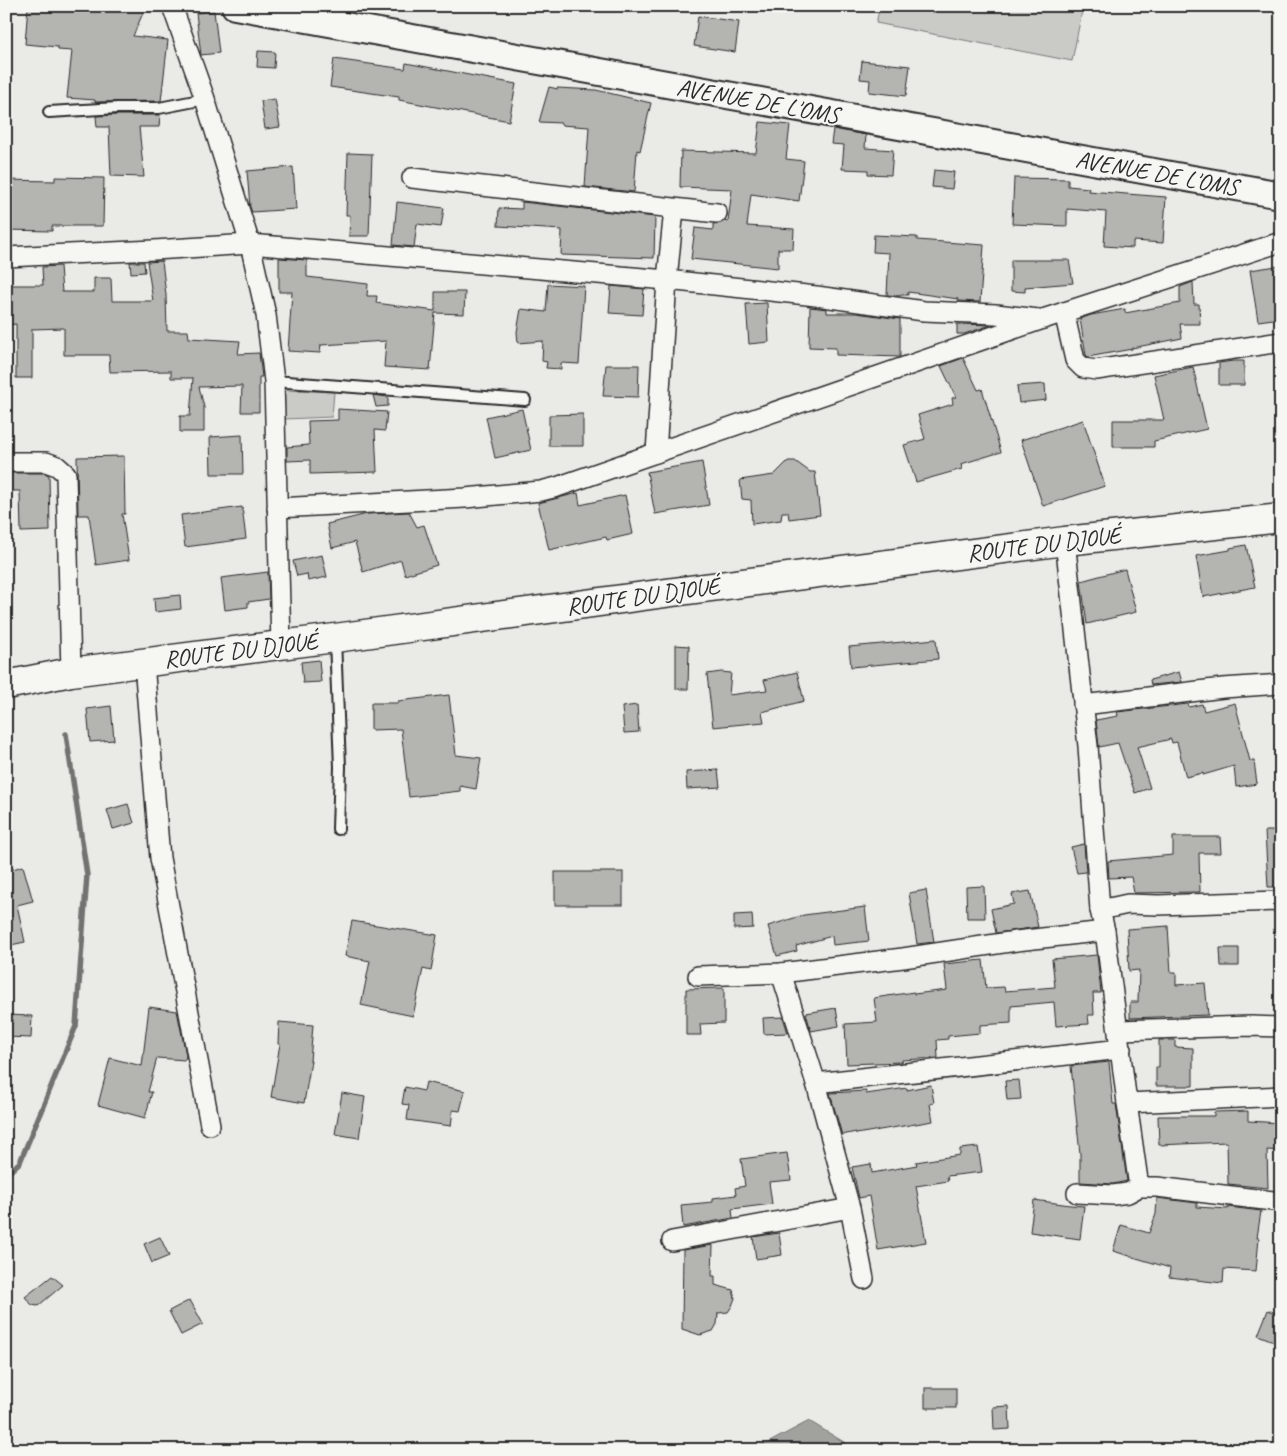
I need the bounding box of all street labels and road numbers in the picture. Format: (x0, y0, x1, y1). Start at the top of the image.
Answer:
street label: AVENUE DE L'OMS (674, 72, 845, 131)
street label: AVENUE DE L'OMS (1073, 144, 1244, 203)
street label: ROUTE DU DJOUÉ (965, 519, 1126, 568)
street label: ROUTE DU DJOUÉ (564, 570, 725, 622)
street label: ROUTE DU DJOUÉ (162, 625, 323, 674)

